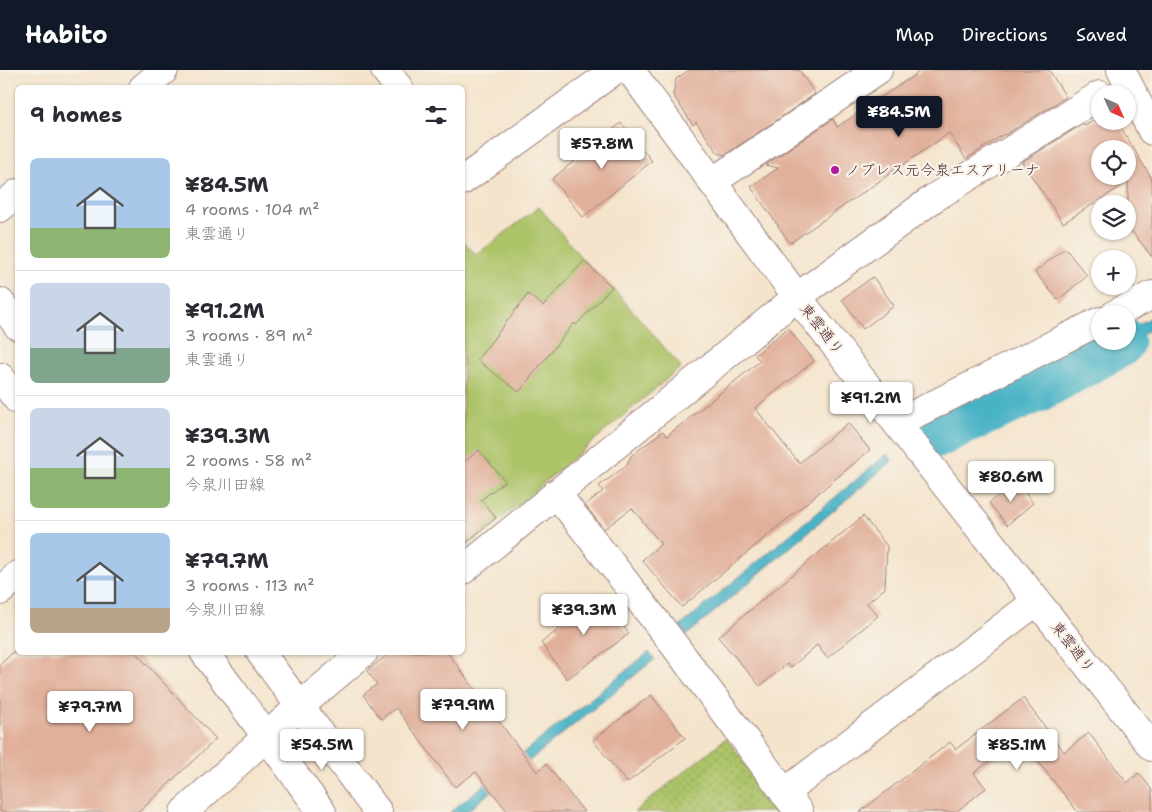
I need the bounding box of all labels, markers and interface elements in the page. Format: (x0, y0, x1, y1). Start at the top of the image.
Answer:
text: Habito (25, 19, 108, 51)
text: Map (896, 23, 934, 47)
text: Directions (962, 23, 1048, 47)
text: Saved (1076, 23, 1127, 47)
north arrow (1091, 85, 1136, 130)
map controls (1091, 85, 1136, 350)
pin: ¥84.5M (858, 96, 940, 138)
text: 9 homes (30, 101, 122, 129)
icon: filters (422, 101, 450, 129)
text: ¥84.5M (867, 101, 931, 122)
pin: ¥57.8M (561, 128, 643, 170)
text: ¥57.8M (571, 133, 633, 154)
button: locate (1091, 140, 1136, 185)
place label: ノブレス元今泉エスアリーナ (845, 160, 1040, 180)
marker: ノブレス元今泉エスアリーナ (829, 164, 841, 176)
text: ¥84.5M (185, 171, 268, 199)
icon: home (70, 178, 130, 238)
button: layers (1091, 195, 1136, 240)
text: 4 rooms · 104 m² (185, 199, 320, 220)
text: 東雲通り (185, 223, 249, 244)
button: + (1091, 250, 1136, 295)
text: ¥91.2M (185, 297, 264, 325)
street label: 東雲通り (796, 299, 848, 359)
icon: home (70, 303, 130, 363)
button: − (1091, 305, 1136, 350)
text: 3 rooms · 89 m² (185, 325, 313, 346)
text: 東雲通り (185, 349, 249, 370)
pin: ¥91.2M (830, 382, 912, 424)
text: ¥91.2M (841, 387, 901, 408)
text: ¥39.3M (185, 422, 270, 450)
icon: home (70, 428, 130, 488)
text: 2 rooms · 58 m² (185, 450, 312, 471)
pin: ¥80.6M (970, 460, 1052, 503)
text: ¥80.6M (979, 466, 1043, 487)
text: 今泉川田線 (185, 474, 265, 495)
text: ¥79.7M (185, 547, 269, 575)
icon: home (70, 553, 130, 613)
text: 3 rooms · 113 m² (185, 575, 315, 596)
pin: ¥39.3M (543, 594, 625, 636)
text: 今泉川田線 (185, 599, 265, 620)
text: ¥39.3M (552, 599, 616, 620)
street label: 東雲通り (1047, 617, 1099, 677)
pin: ¥79.9M (422, 688, 504, 731)
pin: ¥79.7M (49, 690, 131, 733)
text: ¥79.9M (431, 694, 495, 715)
text: ¥79.7M (58, 696, 122, 717)
pin: ¥54.5M (281, 728, 363, 771)
pin: ¥85.1M (976, 728, 1058, 771)
text: ¥54.5M (291, 734, 353, 755)
text: ¥85.1M (988, 734, 1046, 755)

